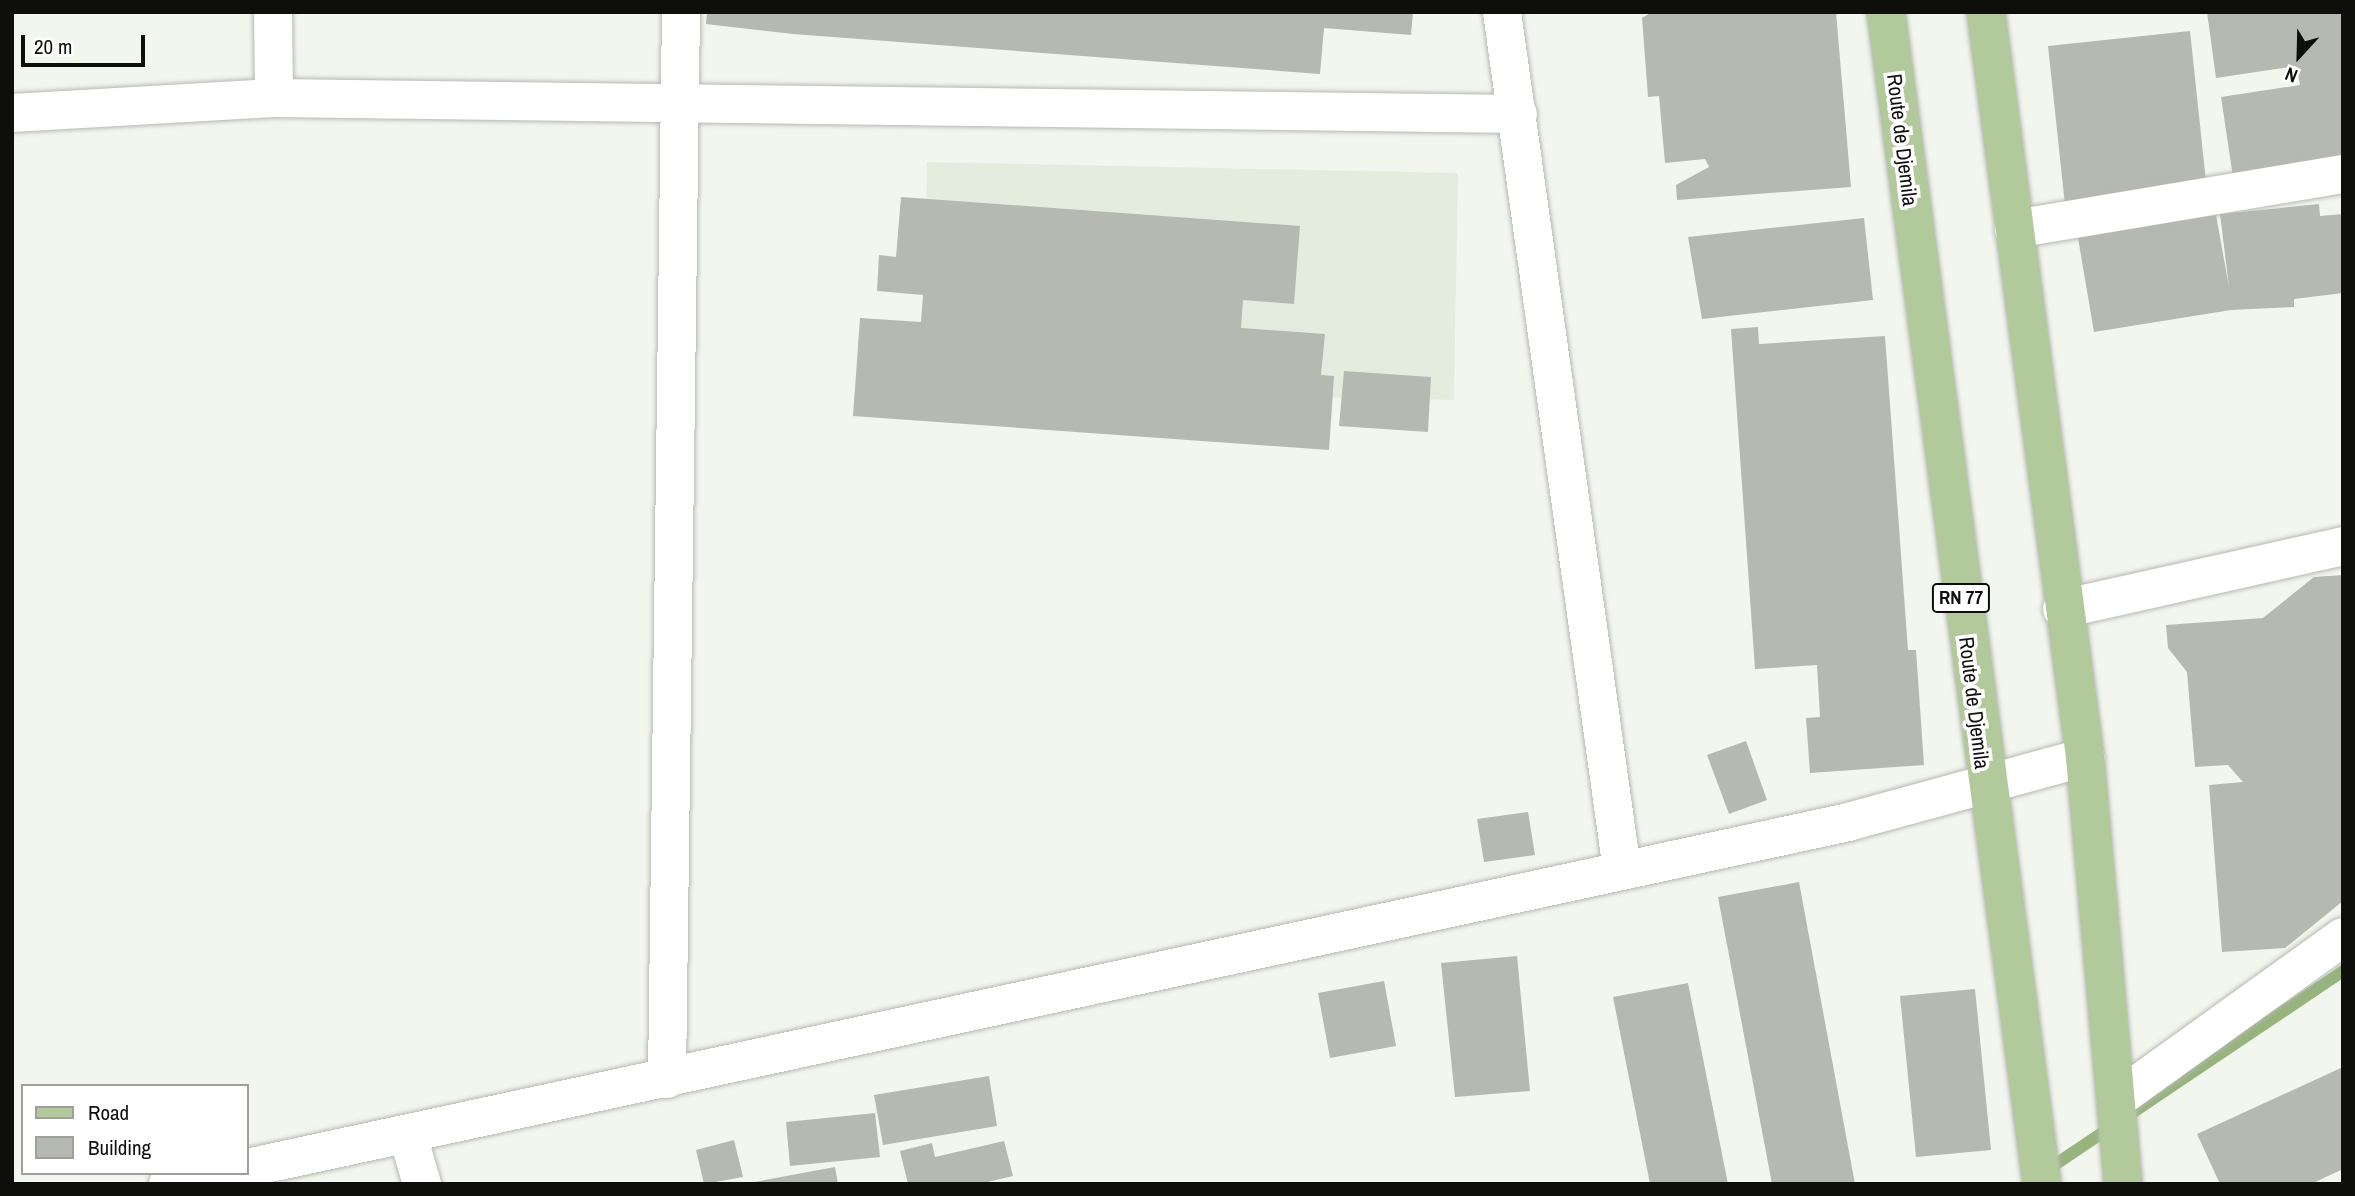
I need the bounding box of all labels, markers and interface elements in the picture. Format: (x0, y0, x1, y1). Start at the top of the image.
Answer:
scale bar (24, 21, 149, 65)
north arrow (2264, 21, 2334, 91)
text: 20 m (34, 32, 72, 61)
text: N (2281, 61, 2301, 90)
street label: Route de Djemila (1881, 72, 1923, 208)
road number: RN 77 (1931, 582, 1991, 614)
street label: Route de Djemila (1953, 635, 1995, 771)
legend (21, 1084, 248, 1175)
text: Road (88, 1098, 129, 1127)
text: Building (88, 1133, 151, 1162)

